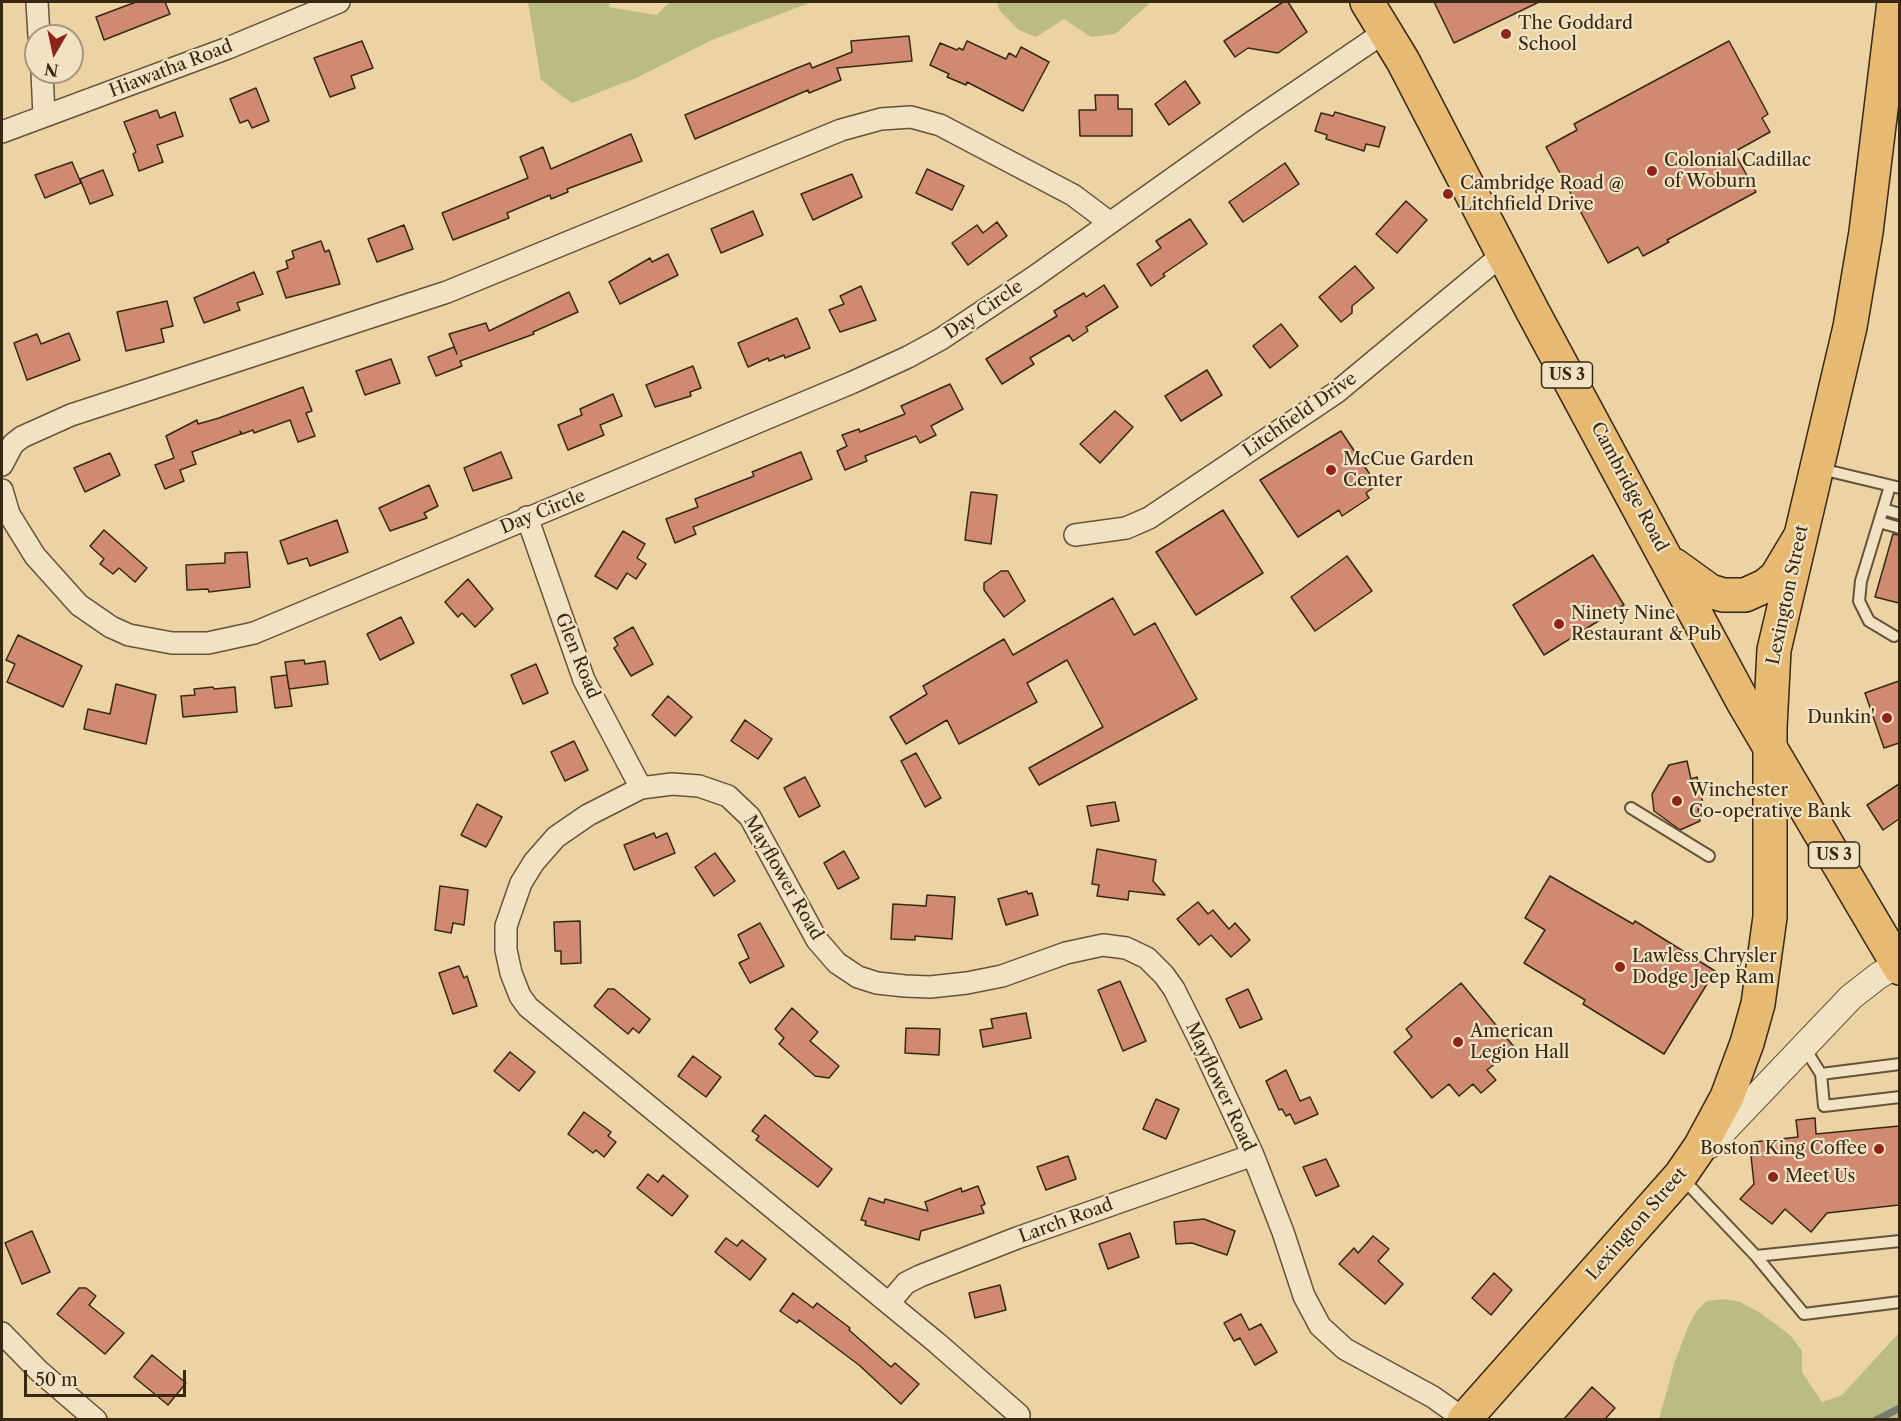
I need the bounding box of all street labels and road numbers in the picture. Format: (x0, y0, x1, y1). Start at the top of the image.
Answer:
street label: Hiawatha Road (106, 36, 236, 102)
street label: Day Circle (941, 276, 1027, 344)
road number: US 3 (1542, 362, 1592, 388)
street label: Litchfield Drive (1239, 368, 1361, 462)
street label: Cambridge Road (1586, 418, 1672, 556)
street label: Day Circle (497, 485, 589, 539)
street label: Lexington Street (1763, 523, 1813, 667)
street label: Glen Road (550, 610, 604, 702)
street label: Mayflower Road (739, 812, 827, 944)
road number: US 3 (1808, 842, 1860, 868)
street label: Mayflower Road (1181, 1019, 1259, 1155)
street label: Lexington Street (1582, 1163, 1692, 1285)
street label: Larch Road (1016, 1194, 1116, 1248)

